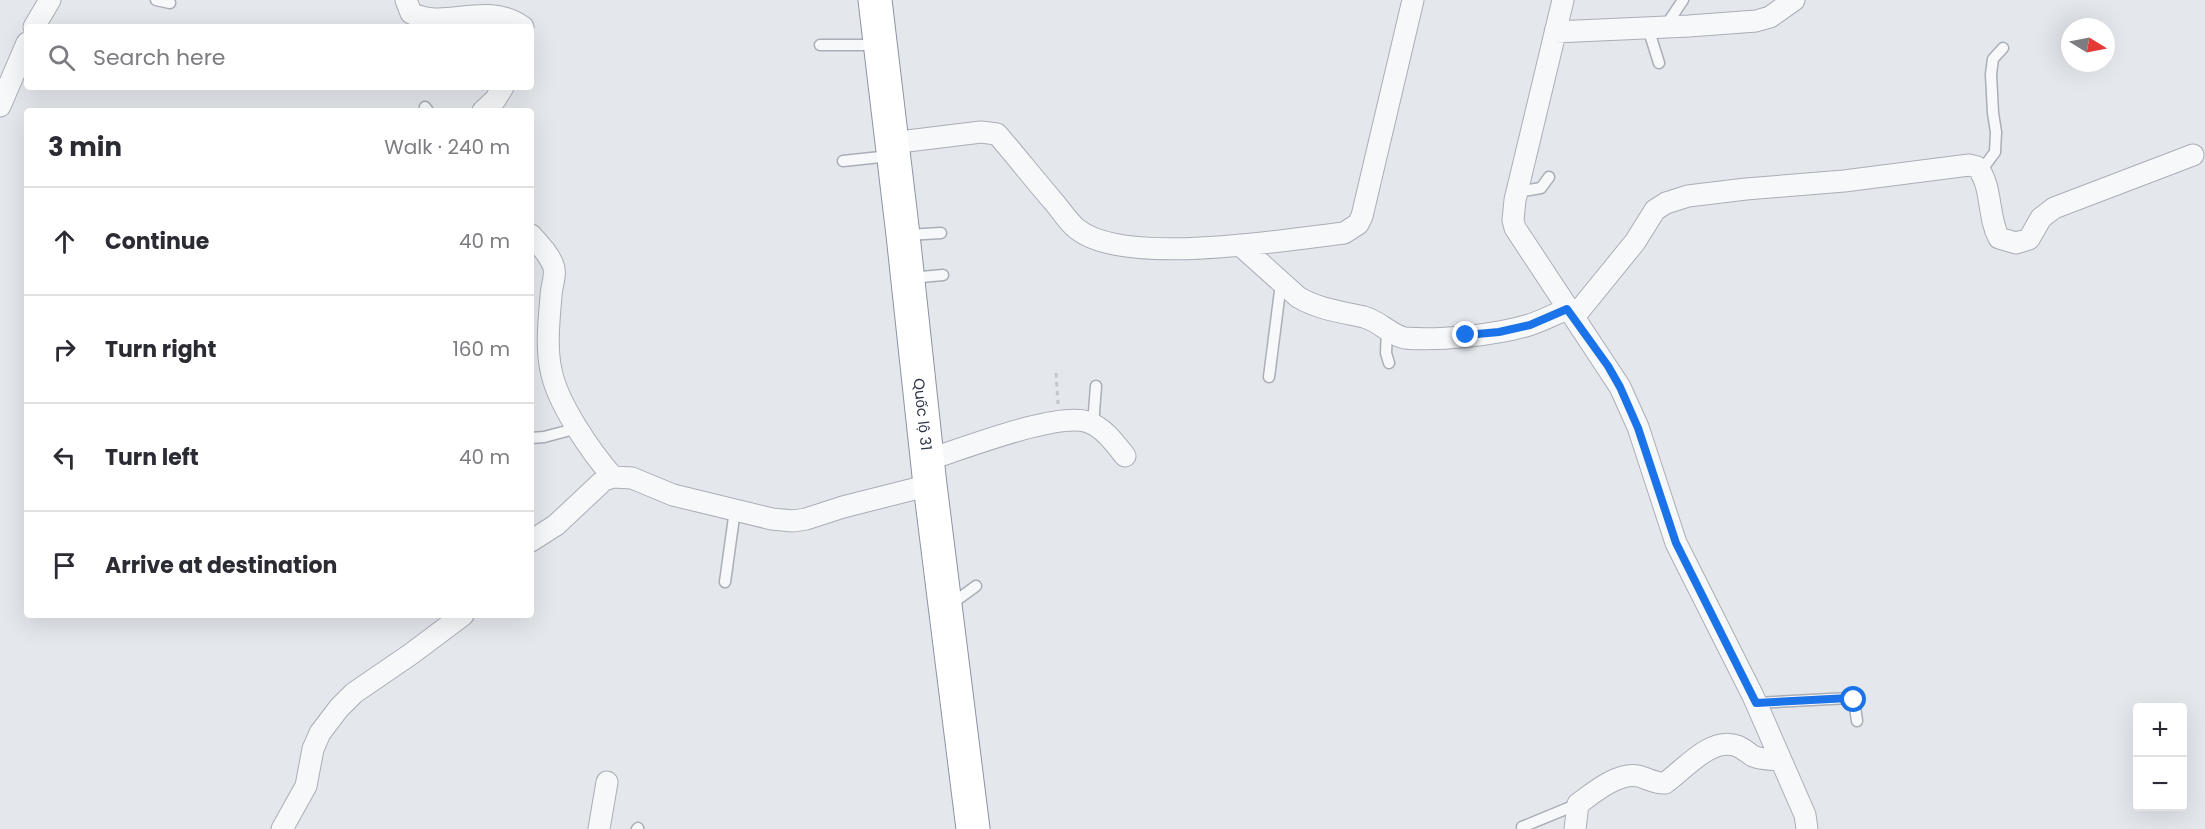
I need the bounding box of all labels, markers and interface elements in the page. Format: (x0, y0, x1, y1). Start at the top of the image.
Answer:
north arrow (2061, 18, 2115, 72)
search box (24, 24, 534, 90)
icon: search (45, 41, 78, 74)
text: Search here (93, 42, 226, 73)
text: 3 min (48, 129, 122, 165)
text: Walk · 240 m (384, 133, 510, 161)
icon: ahead (48, 225, 81, 258)
text: Continue (105, 226, 209, 257)
text: 40 m (459, 227, 510, 255)
route end (1452, 321, 1478, 347)
icon: right (48, 333, 81, 366)
text: Turn right (105, 334, 216, 365)
text: 160 m (452, 335, 510, 363)
street label: Quốc lộ 31 (909, 377, 937, 451)
icon: left (48, 441, 81, 474)
text: Turn left (105, 442, 199, 473)
text: 40 m (459, 443, 510, 471)
icon: arrive (48, 549, 81, 582)
text: Arrive at destination (105, 550, 337, 581)
route start (1840, 686, 1866, 712)
map controls (2133, 703, 2187, 811)
button: + (2133, 703, 2187, 757)
button: − (2133, 757, 2187, 811)

